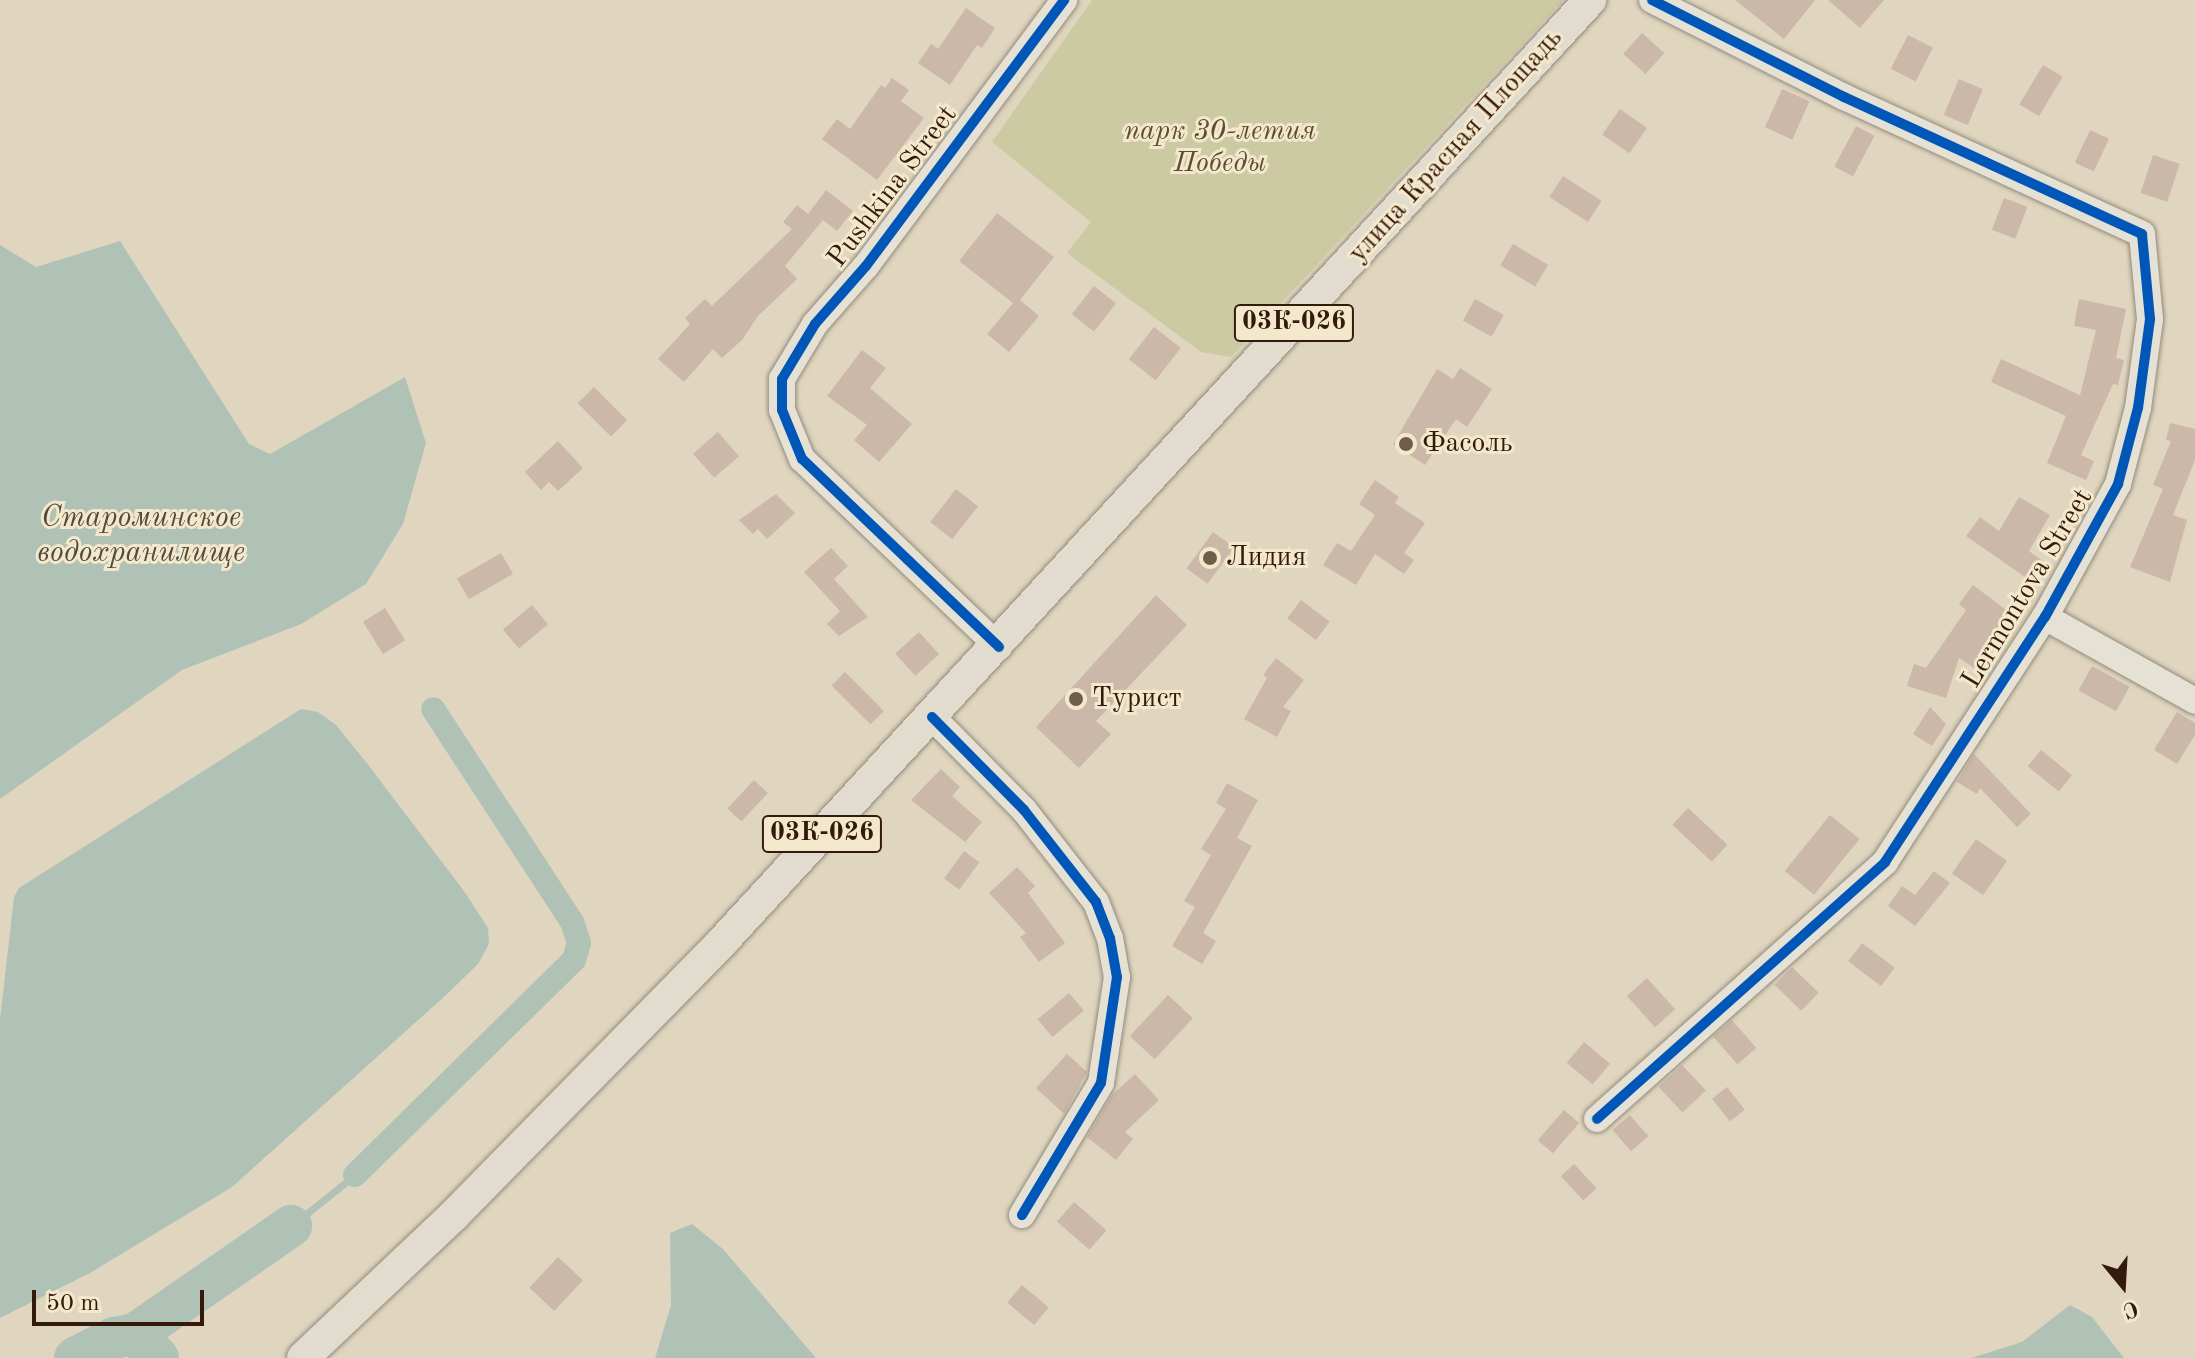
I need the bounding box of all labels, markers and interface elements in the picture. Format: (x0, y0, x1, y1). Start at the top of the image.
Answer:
street label: улица Красная Площадь (1342, 22, 1570, 270)
street label: Pushkina Street (821, 99, 965, 275)
park label: парк 30-летия Победы (1124, 115, 1316, 181)
road number: 03К-026 (1232, 301, 1356, 345)
place label: Фасоль (1422, 427, 1513, 461)
marker: Фасоль (1397, 435, 1415, 453)
street label: Lermontova Street (1955, 483, 2101, 695)
water label: Староминское водохранилище (37, 500, 245, 570)
place label: Лидия (1226, 541, 1306, 575)
marker: Лидия (1201, 549, 1219, 567)
place label: Турист (1092, 682, 1182, 716)
marker: Турист (1067, 690, 1085, 708)
road number: 03К-026 (760, 812, 884, 856)
north arrow (2083, 1246, 2163, 1326)
scale bar (36, 1274, 208, 1324)
text: 50 m (46, 1292, 100, 1316)
text: С (2120, 1296, 2141, 1322)

